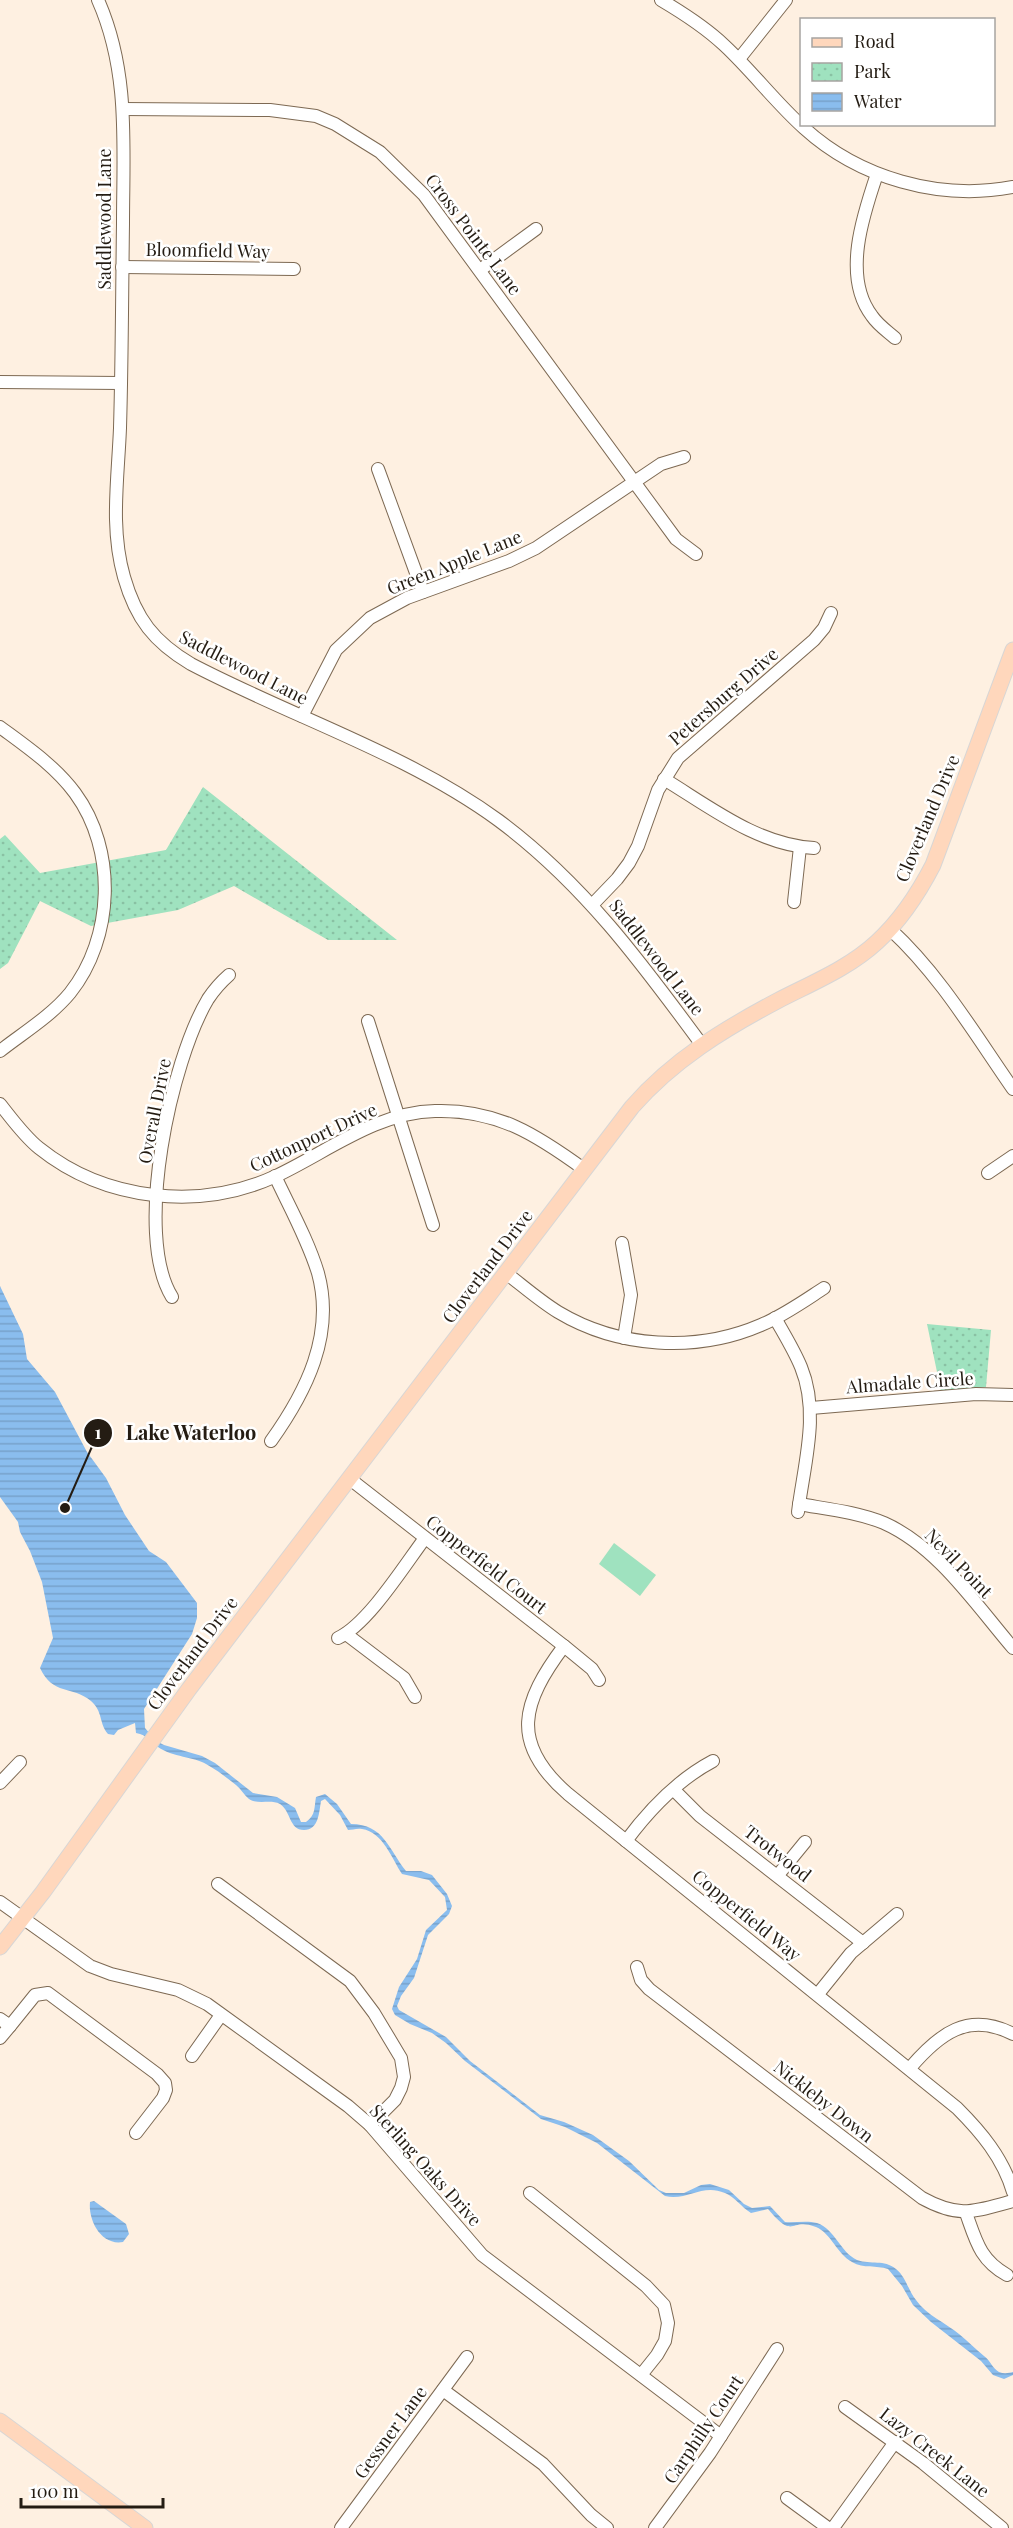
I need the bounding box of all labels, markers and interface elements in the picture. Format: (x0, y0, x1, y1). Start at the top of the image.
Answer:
legend (800, 18, 995, 126)
text: Road (854, 29, 895, 53)
text: Park (854, 59, 891, 83)
text: Water (853, 89, 902, 113)
street label: Saddlewood Lane (92, 148, 116, 290)
street label: Cross Pointe Lane (420, 168, 528, 300)
street label: Bloomfield Way (145, 237, 271, 263)
street label: Green Apple Lane (383, 524, 525, 600)
street label: Saddlewood Lane (176, 624, 312, 710)
street label: Petersburg Drive (663, 642, 783, 750)
street label: Cloverland Drive (889, 751, 965, 885)
street label: Saddlewood Lane (604, 894, 710, 1020)
street label: Overall Drive (132, 1056, 176, 1166)
street label: Cottonport Drive (245, 1097, 381, 1177)
street label: Cloverland Drive (436, 1204, 538, 1328)
street label: Almadale Circle (845, 1366, 974, 1398)
callout: Lake Waterloo (83, 1414, 269, 1452)
text: Lake Waterloo (126, 1418, 256, 1445)
text: 1 (95, 1420, 102, 1444)
street label: Copperfield Court (421, 1509, 553, 1619)
street label: Nevil Point (920, 1523, 999, 1603)
street label: Cloverland Drive (141, 1591, 243, 1715)
street label: Trotwood (740, 1819, 817, 1887)
street label: Copperfield Way (688, 1864, 806, 1966)
street label: Nickleby Down (769, 2054, 879, 2148)
street label: Sterling Oaks Drive (365, 2099, 487, 2231)
street label: Carphilly Court (658, 2369, 749, 2488)
street label: Gessner Lane (348, 2381, 432, 2483)
street label: Lazy Creek Lane (875, 2402, 995, 2502)
scale bar (21, 2471, 164, 2509)
text: 100 m (30, 2479, 79, 2503)

